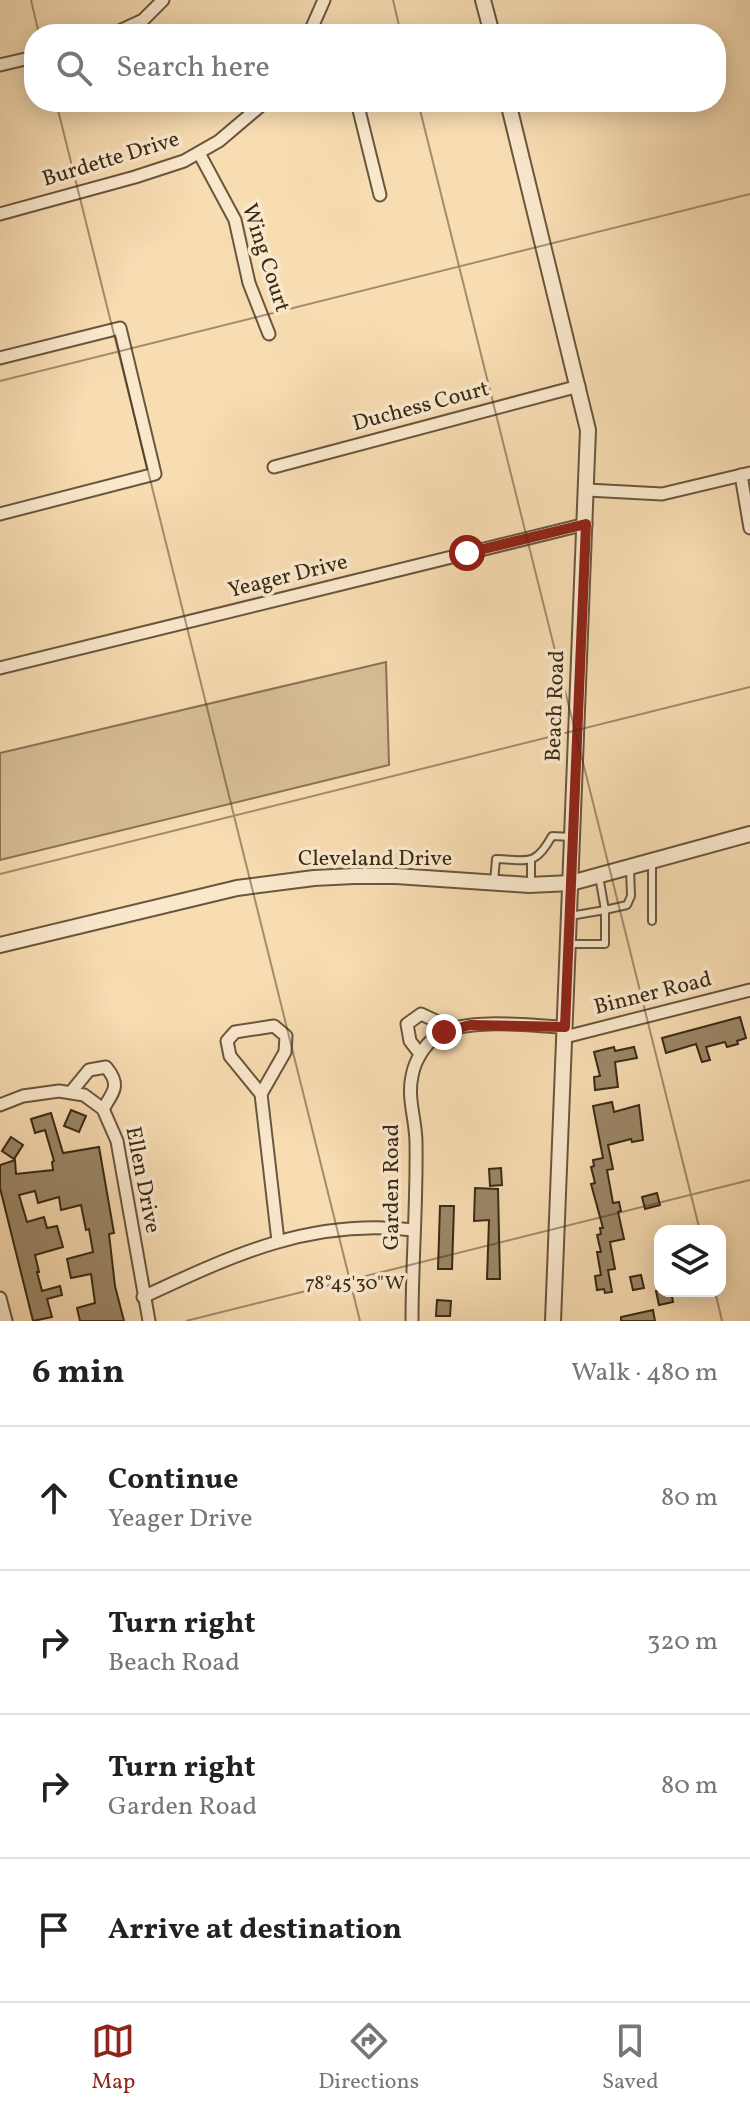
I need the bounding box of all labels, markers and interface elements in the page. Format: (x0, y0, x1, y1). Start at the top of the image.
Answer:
search box (24, 24, 726, 112)
icon: search (52, 46, 96, 90)
text: Search here (116, 47, 270, 89)
street label: Burdette Drive (39, 124, 183, 196)
street label: Wing Court (233, 200, 297, 316)
street label: Duchess Court (349, 374, 493, 440)
route start (449, 535, 485, 571)
street label: Yeager Drive (225, 547, 351, 607)
street label: Beach Road (539, 650, 573, 762)
street label: Cleveland Drive (298, 844, 452, 875)
street label: Binner Road (591, 964, 715, 1024)
route end (426, 1014, 462, 1050)
street label: Ellen Drive (116, 1124, 168, 1236)
street label: Garden Road (377, 1124, 408, 1250)
map controls (654, 1225, 726, 1297)
button: layers (654, 1225, 726, 1297)
text: 78°45'30"W (305, 1270, 405, 1298)
text: 6 min (32, 1350, 125, 1397)
text: Walk · 480 m (571, 1355, 718, 1391)
text: Continue (108, 1459, 239, 1501)
icon: ahead (32, 1476, 76, 1520)
text: 80 m (661, 1480, 718, 1516)
text: Yeager Drive (108, 1501, 253, 1537)
text: Turn right (108, 1603, 256, 1645)
icon: right (32, 1620, 76, 1664)
text: 320 m (647, 1624, 718, 1660)
text: Beach Road (108, 1645, 240, 1681)
text: Turn right (108, 1747, 256, 1789)
icon: right (32, 1764, 76, 1808)
text: 80 m (661, 1768, 718, 1804)
text: Garden Road (108, 1789, 257, 1825)
icon: arrive (32, 1908, 76, 1952)
text: Arrive at destination (108, 1909, 402, 1951)
tab: Map (91, 2019, 135, 2098)
tab: Directions (318, 2019, 419, 2098)
tab: Saved (602, 2019, 659, 2098)

